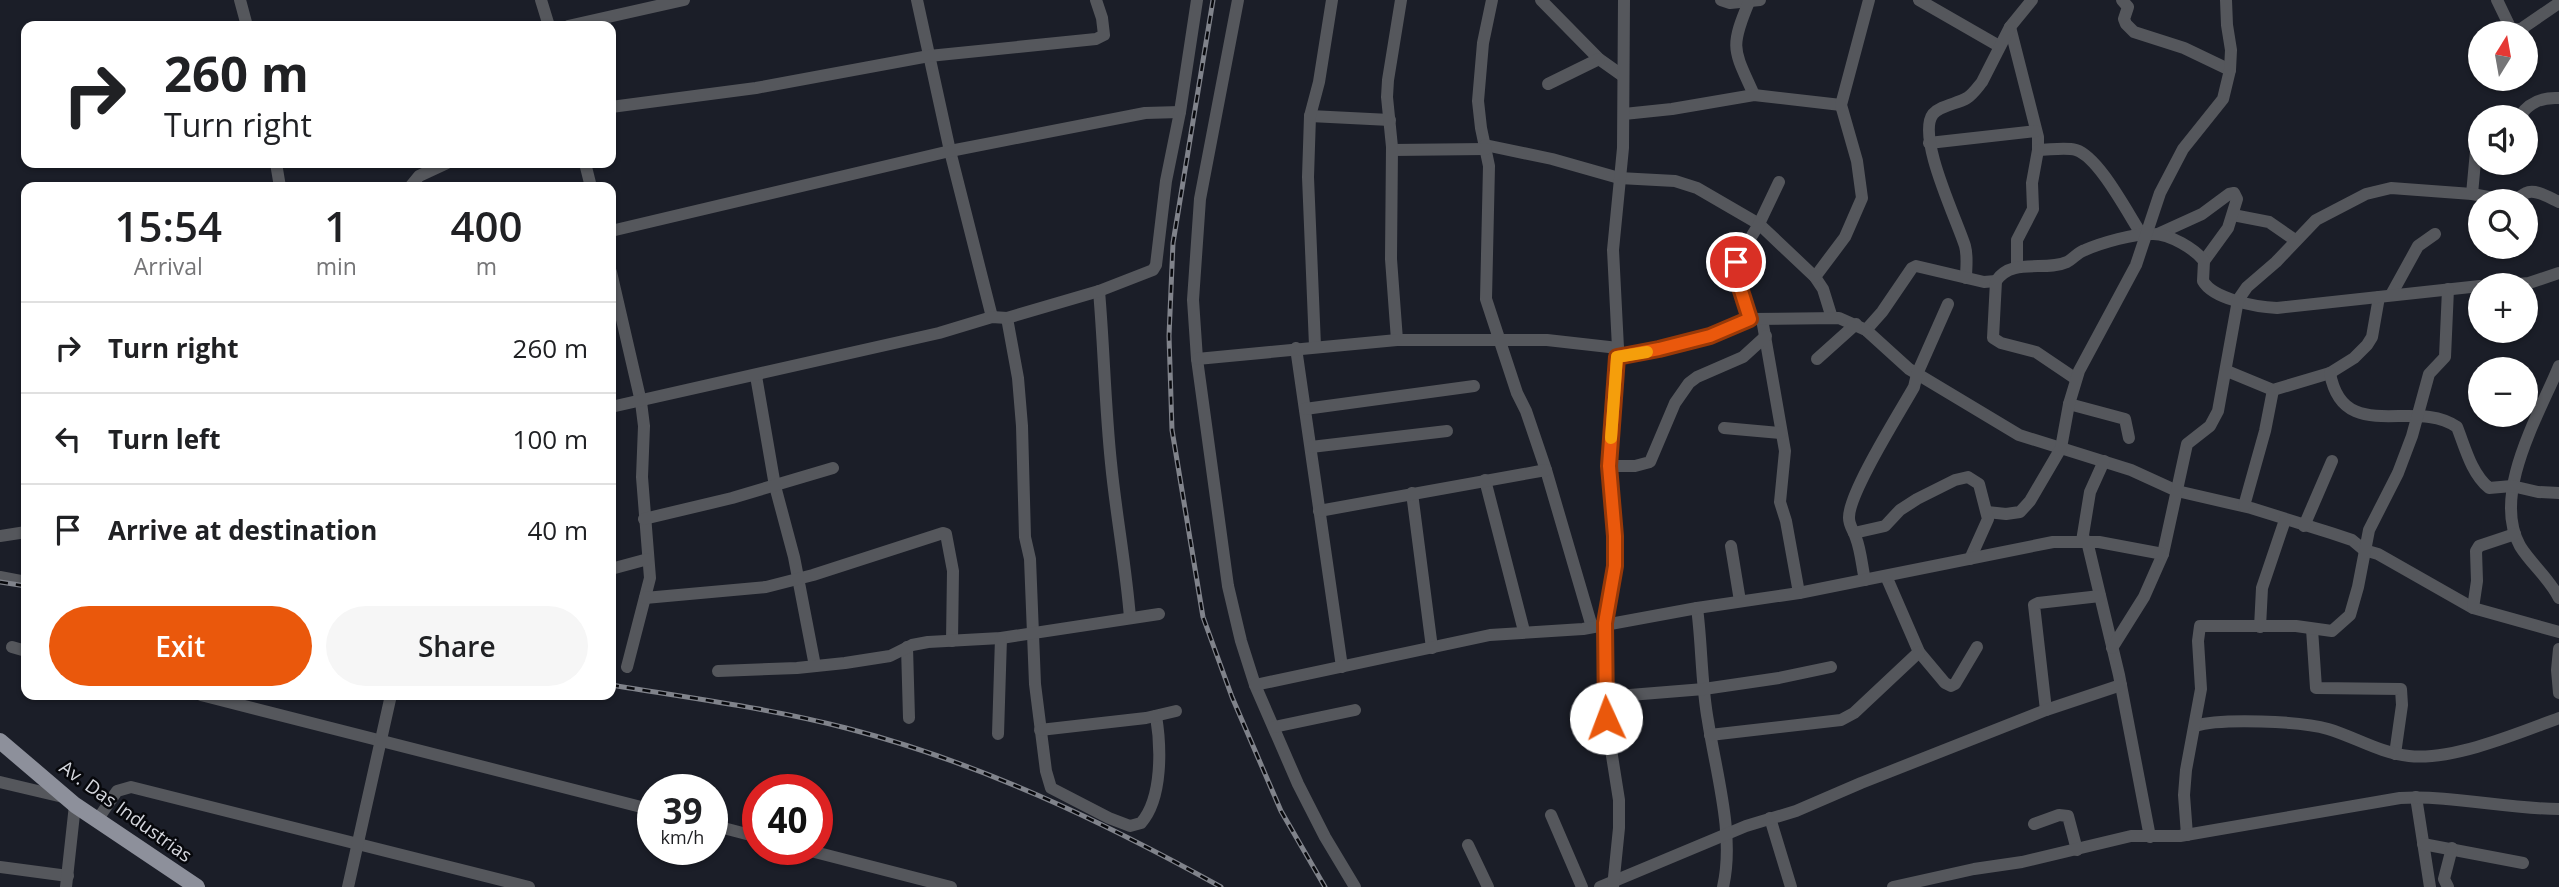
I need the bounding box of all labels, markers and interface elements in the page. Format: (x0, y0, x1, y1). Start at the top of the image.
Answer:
north arrow (2468, 21, 2538, 91)
map controls (2468, 21, 2538, 427)
text: 260 m (164, 40, 309, 106)
icon: right (49, 49, 140, 140)
text: Turn right (164, 103, 312, 146)
button: sound (2468, 105, 2538, 175)
button: search (2468, 189, 2538, 259)
text: 15:54 (115, 197, 222, 254)
text: 1 (324, 197, 348, 254)
text: 400 (450, 197, 522, 254)
pin (1706, 232, 1766, 292)
icon: arrive (1717, 243, 1755, 281)
text: Arrival (134, 250, 203, 282)
text: min (316, 250, 357, 282)
text: m (476, 250, 497, 282)
button: + (2468, 273, 2538, 343)
icon: right (49, 329, 87, 367)
text: Turn right (108, 330, 239, 366)
text: 260 m (513, 330, 588, 366)
button: − (2468, 357, 2538, 427)
icon: left (49, 420, 87, 458)
text: Turn left (108, 421, 220, 457)
text: 100 m (513, 421, 588, 457)
icon: arrive (49, 511, 87, 549)
text: Arrive at destination (108, 512, 377, 548)
text: 40 m (527, 512, 588, 548)
button: Exit (49, 606, 312, 686)
button: Share (326, 606, 588, 686)
position arrow (1569, 681, 1643, 755)
street label: Av. Das Industrias (54, 754, 198, 868)
speed limit sign: 40 (742, 774, 833, 865)
text: 39 (662, 787, 703, 834)
text: km/h (661, 825, 704, 849)

